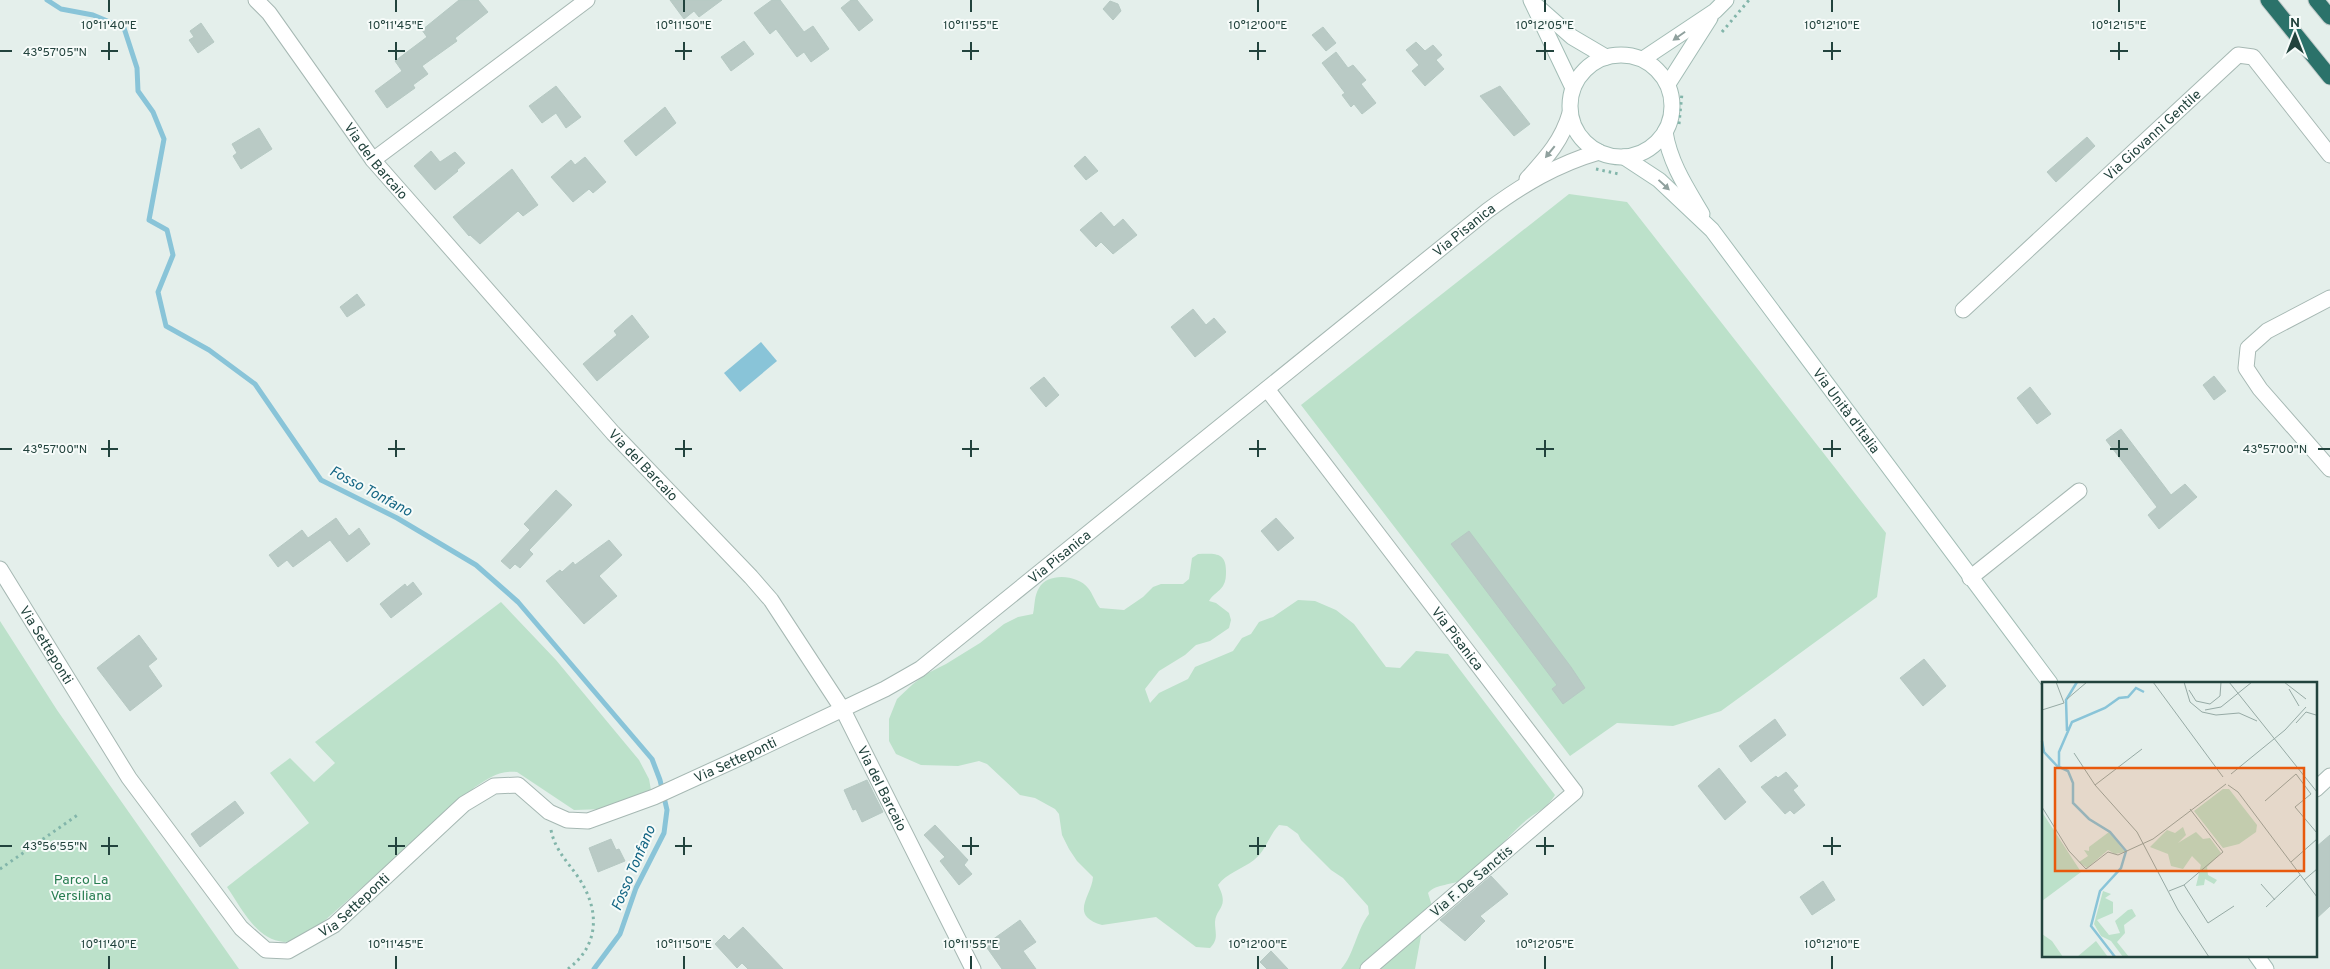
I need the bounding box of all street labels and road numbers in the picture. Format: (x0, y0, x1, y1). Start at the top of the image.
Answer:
street label: Via Giovanni Gentile (2101, 86, 2205, 185)
street label: Via del Barcaio (339, 120, 411, 204)
street label: Via Pisanica (1430, 201, 1499, 261)
street label: Via Unità d'Italia (1808, 365, 1883, 458)
street label: Via del Barcaio (604, 426, 681, 506)
street label: Via Pisanica (1026, 527, 1095, 588)
street label: Via Setteponti (15, 603, 76, 688)
street label: Via Pisanica (1427, 604, 1486, 675)
street label: Via Setteponti (692, 735, 780, 787)
street label: Via del Barcaio (852, 743, 910, 835)
street label: Via F. De Sanctis (1427, 843, 1517, 922)
street label: Via Setteponti (316, 870, 394, 942)

